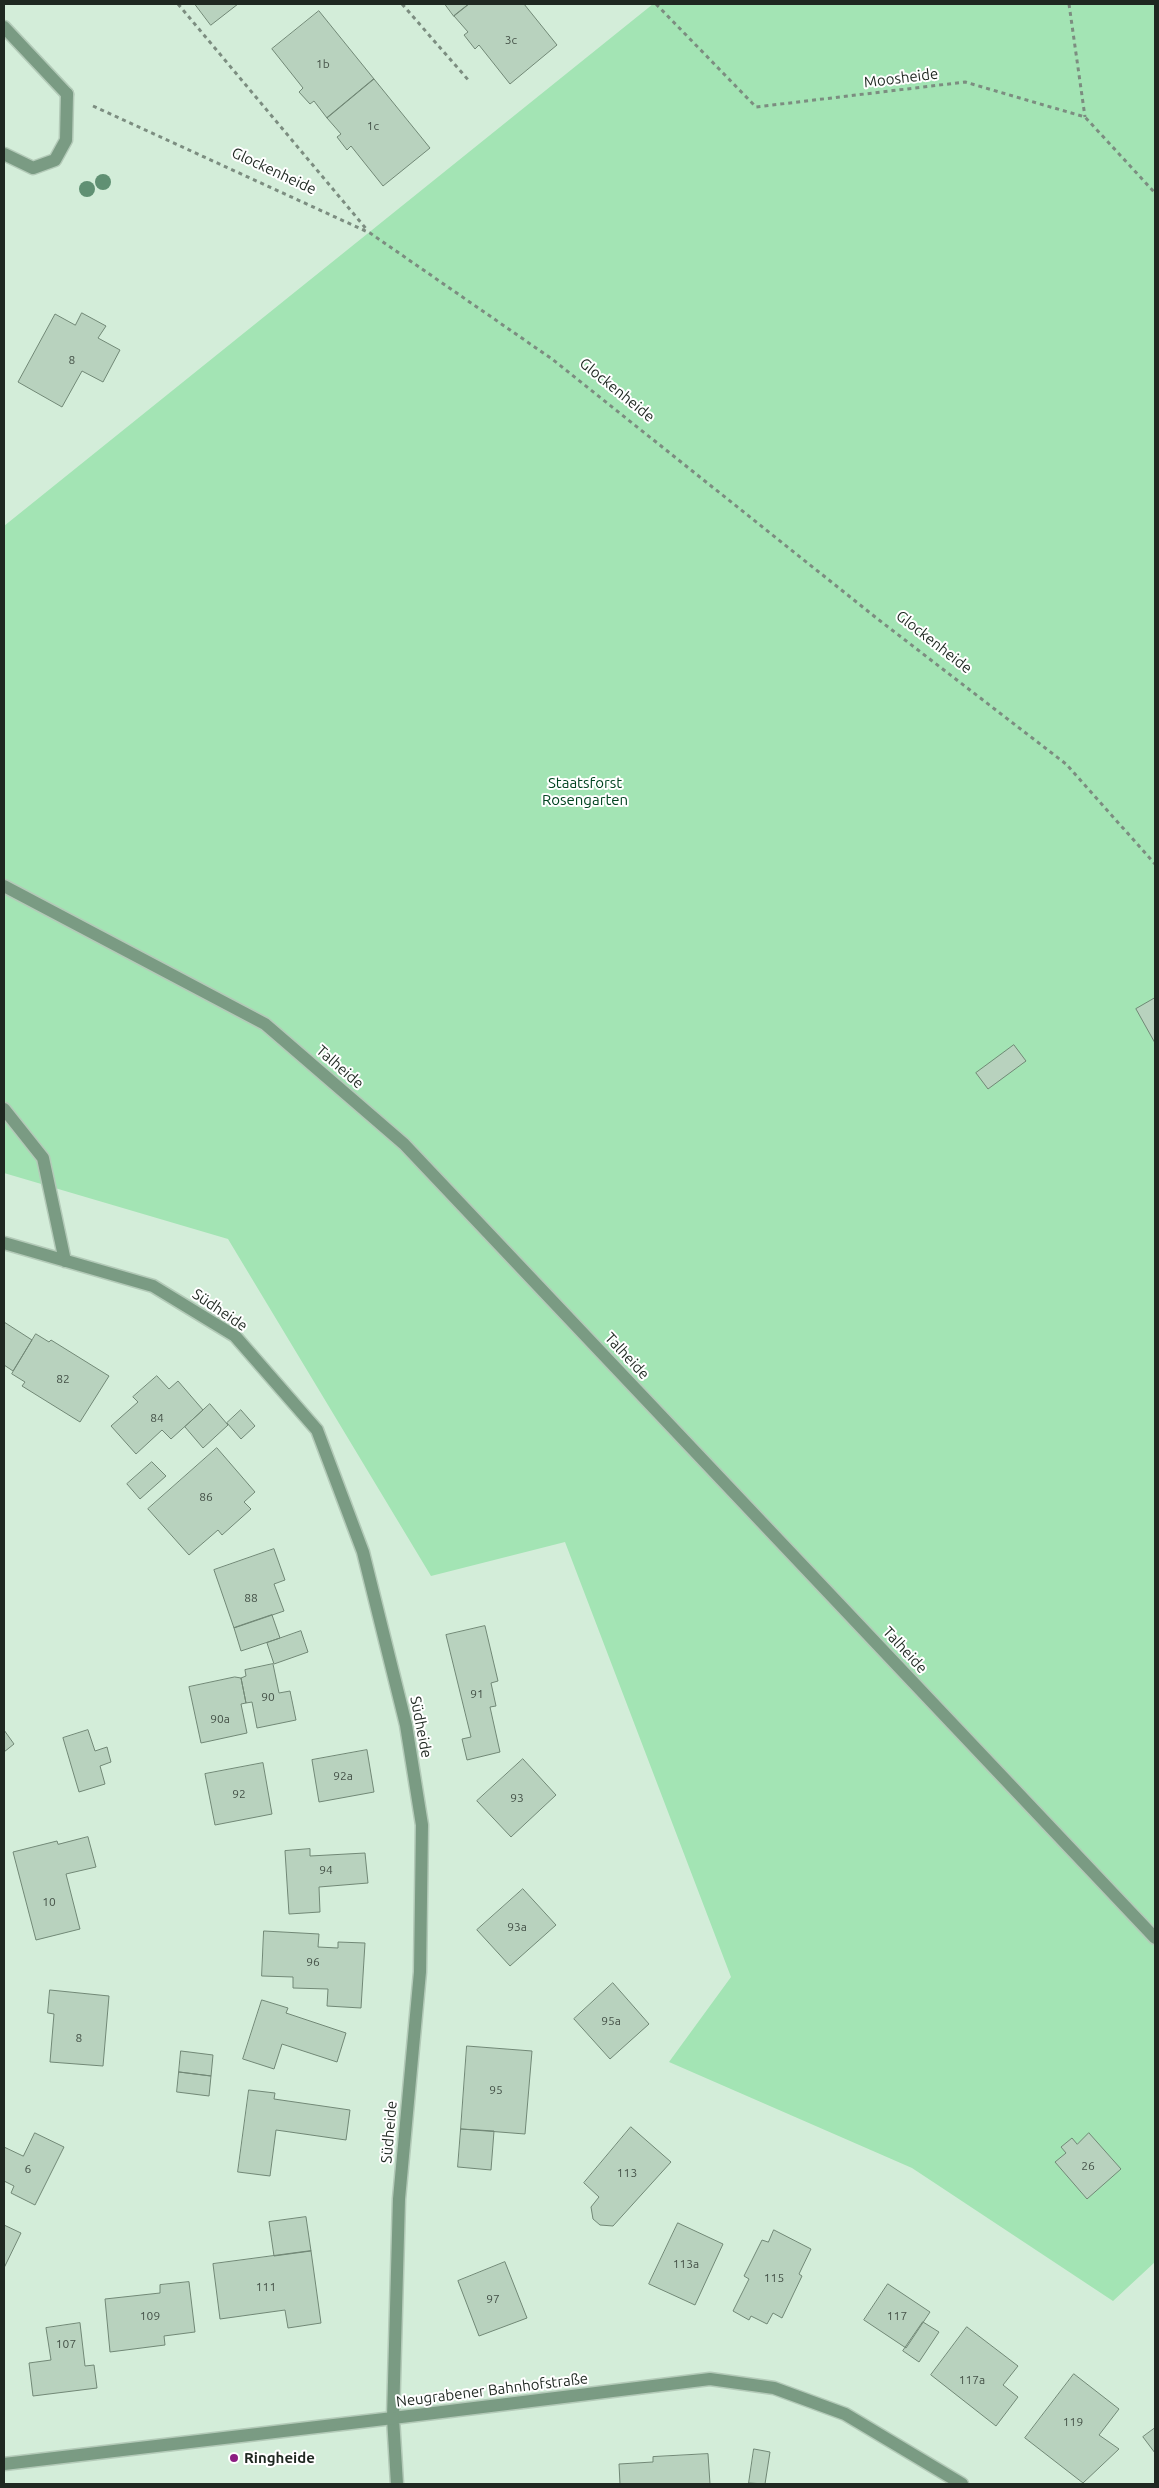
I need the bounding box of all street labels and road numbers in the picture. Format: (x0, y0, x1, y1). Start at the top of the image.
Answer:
street label: Moosheide (863, 65, 939, 91)
street label: Glockenheide (229, 144, 319, 198)
street label: Glockenheide (576, 354, 658, 426)
street label: Glockenheide (892, 607, 976, 677)
street label: Talheide (313, 1042, 367, 1092)
street label: Südheide (189, 1285, 251, 1335)
street label: Talheide (601, 1329, 653, 1383)
street label: Talheide (879, 1623, 931, 1677)
street label: Südheide (406, 1694, 436, 1760)
street label: Südheide (377, 2100, 401, 2164)
street label: Neugrabener Bahnhofstraße (395, 2369, 589, 2411)

